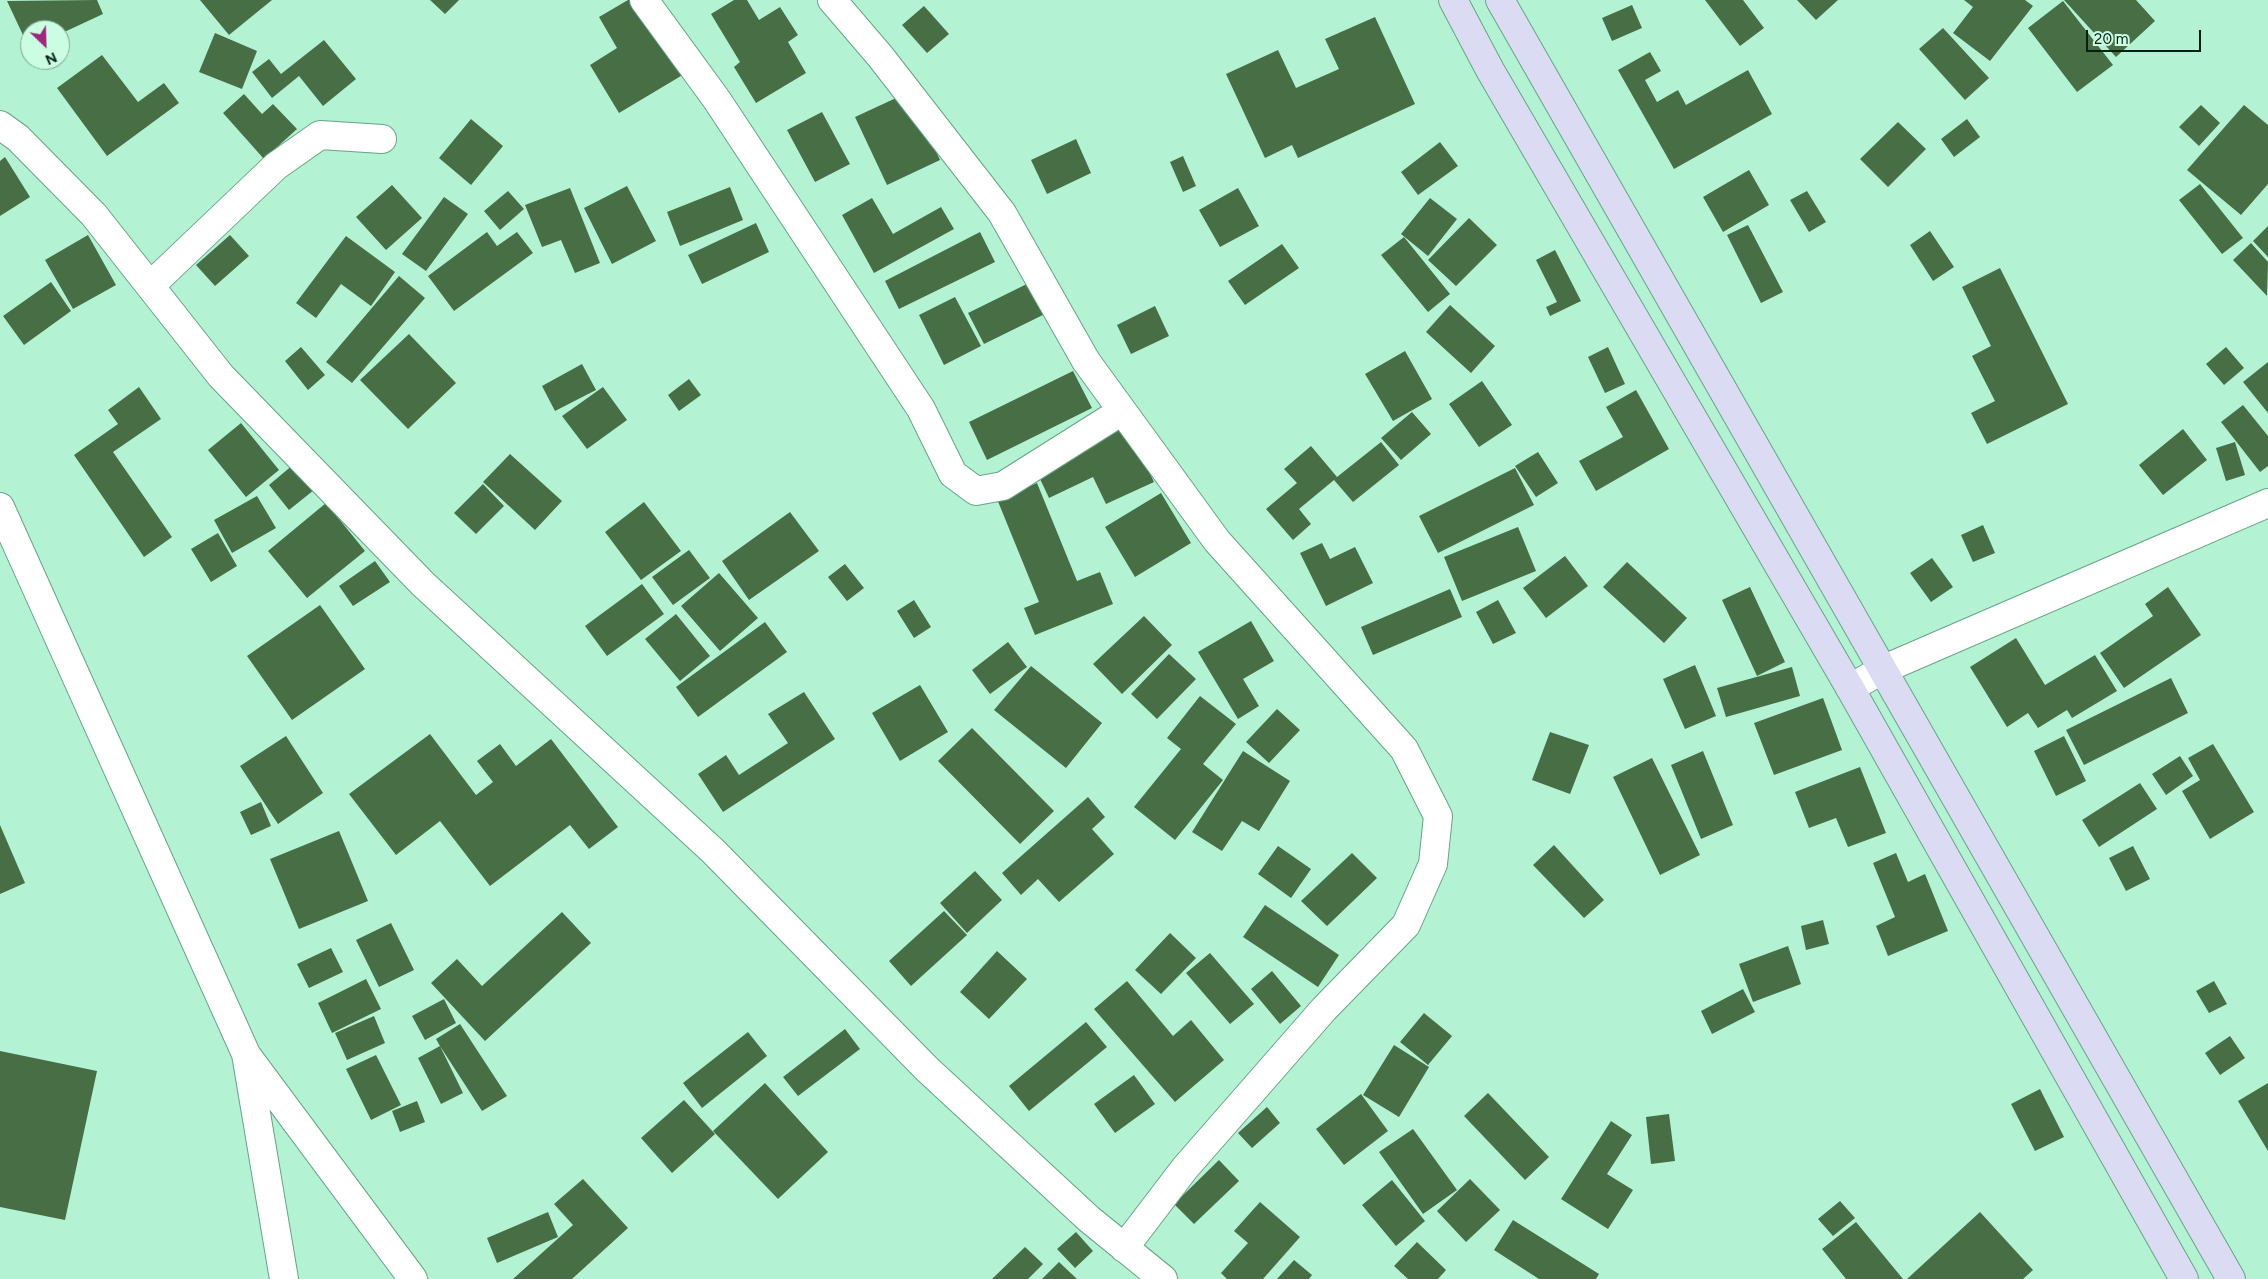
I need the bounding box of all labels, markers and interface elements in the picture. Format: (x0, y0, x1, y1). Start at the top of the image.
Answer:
north arrow (20, 20, 70, 70)
scale bar (2088, 20, 2203, 52)
text: 20 m (2094, 30, 2128, 48)
text: N (43, 48, 59, 68)

